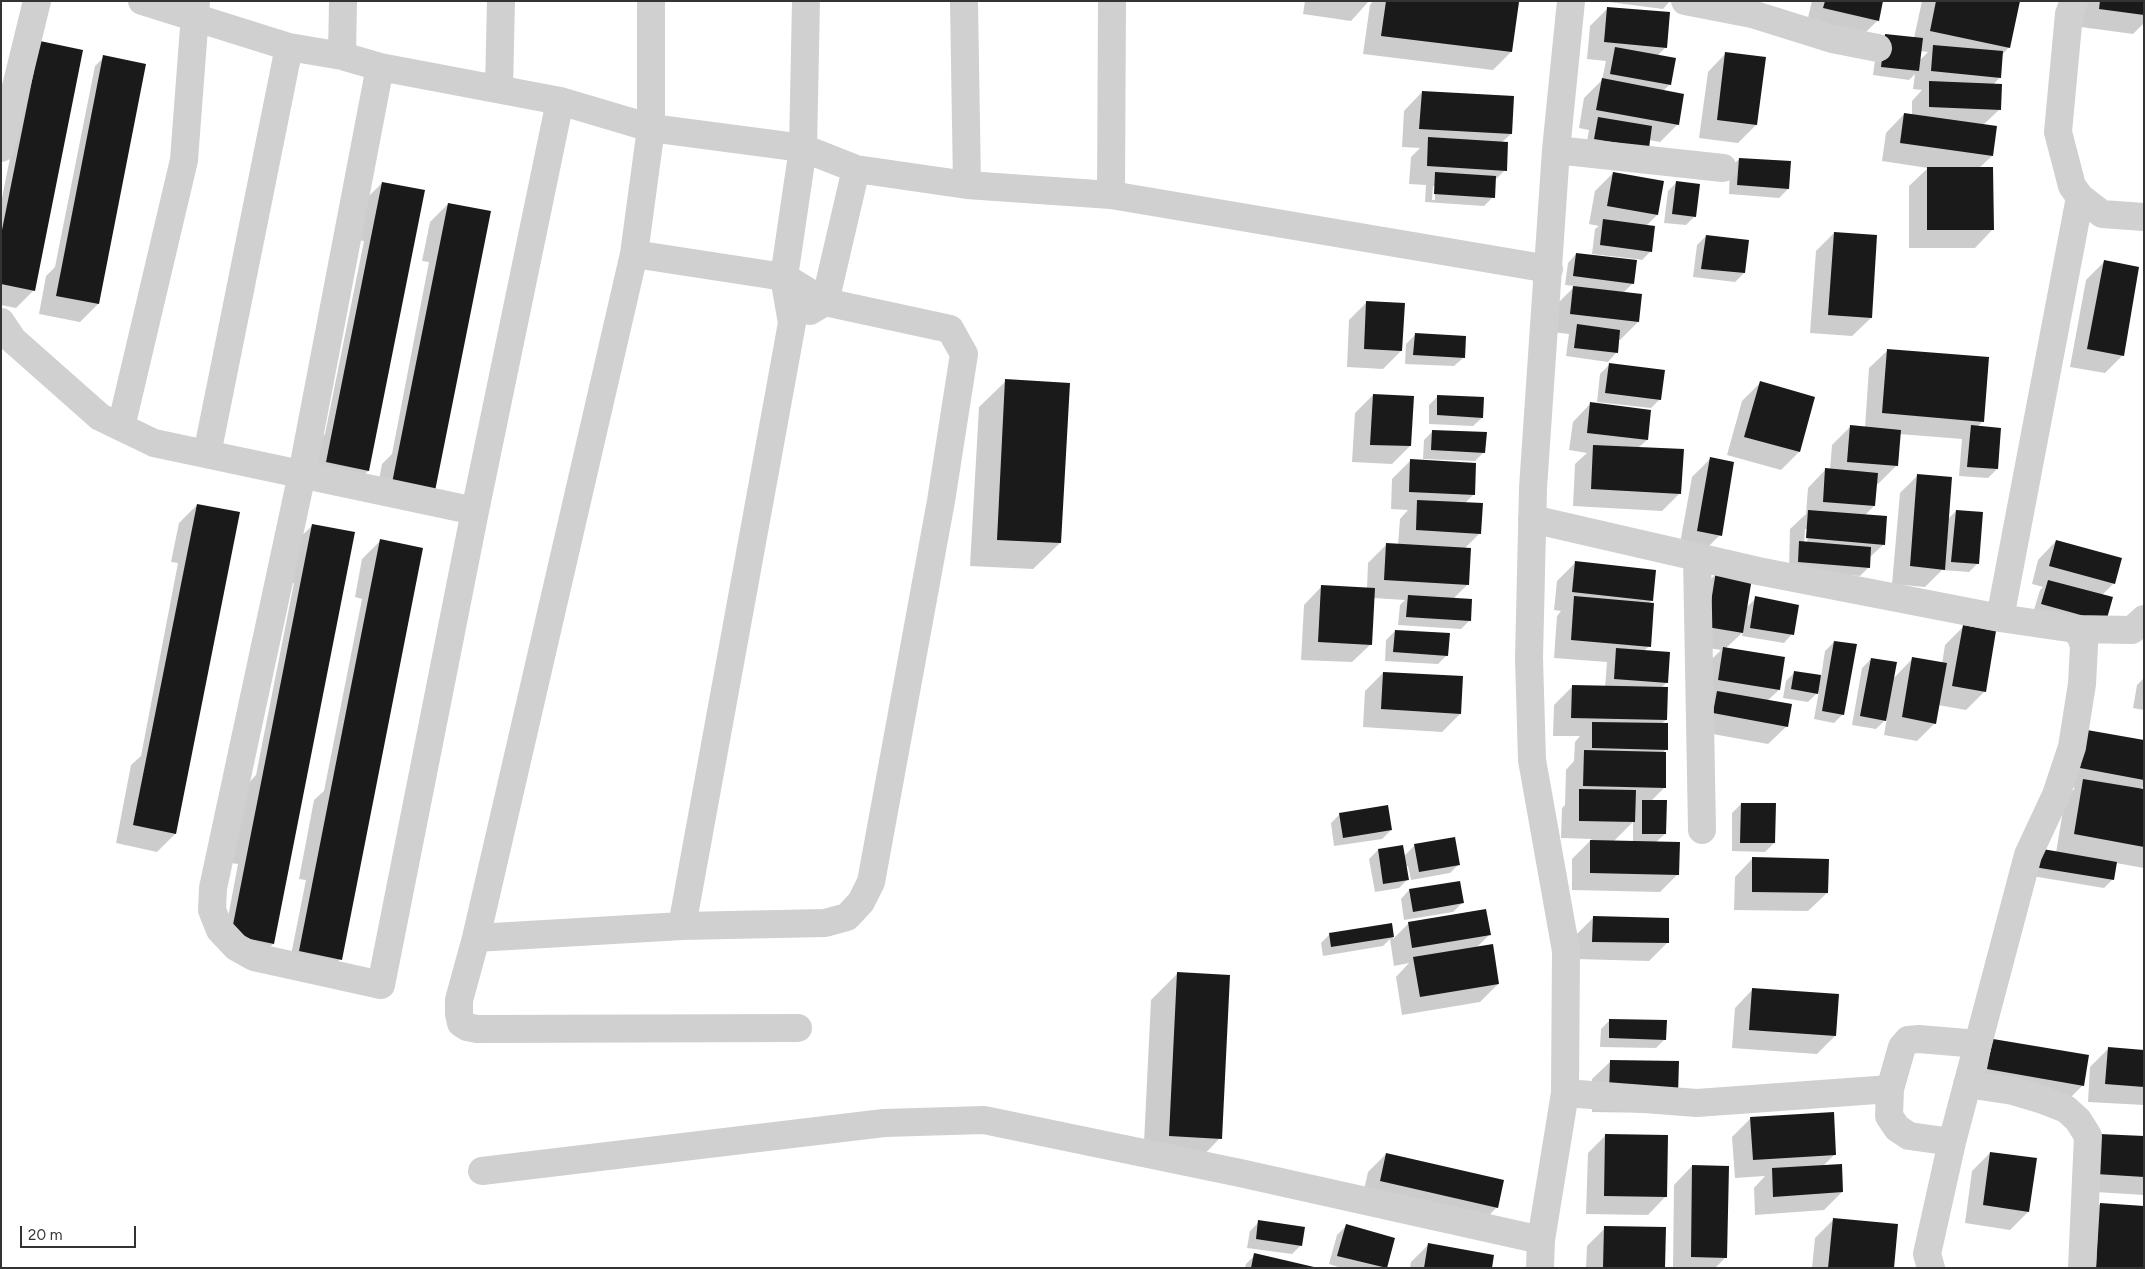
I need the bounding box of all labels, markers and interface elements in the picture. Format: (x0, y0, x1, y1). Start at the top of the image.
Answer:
scale bar (22, 1216, 139, 1248)
text: 20 m (28, 1226, 62, 1244)

